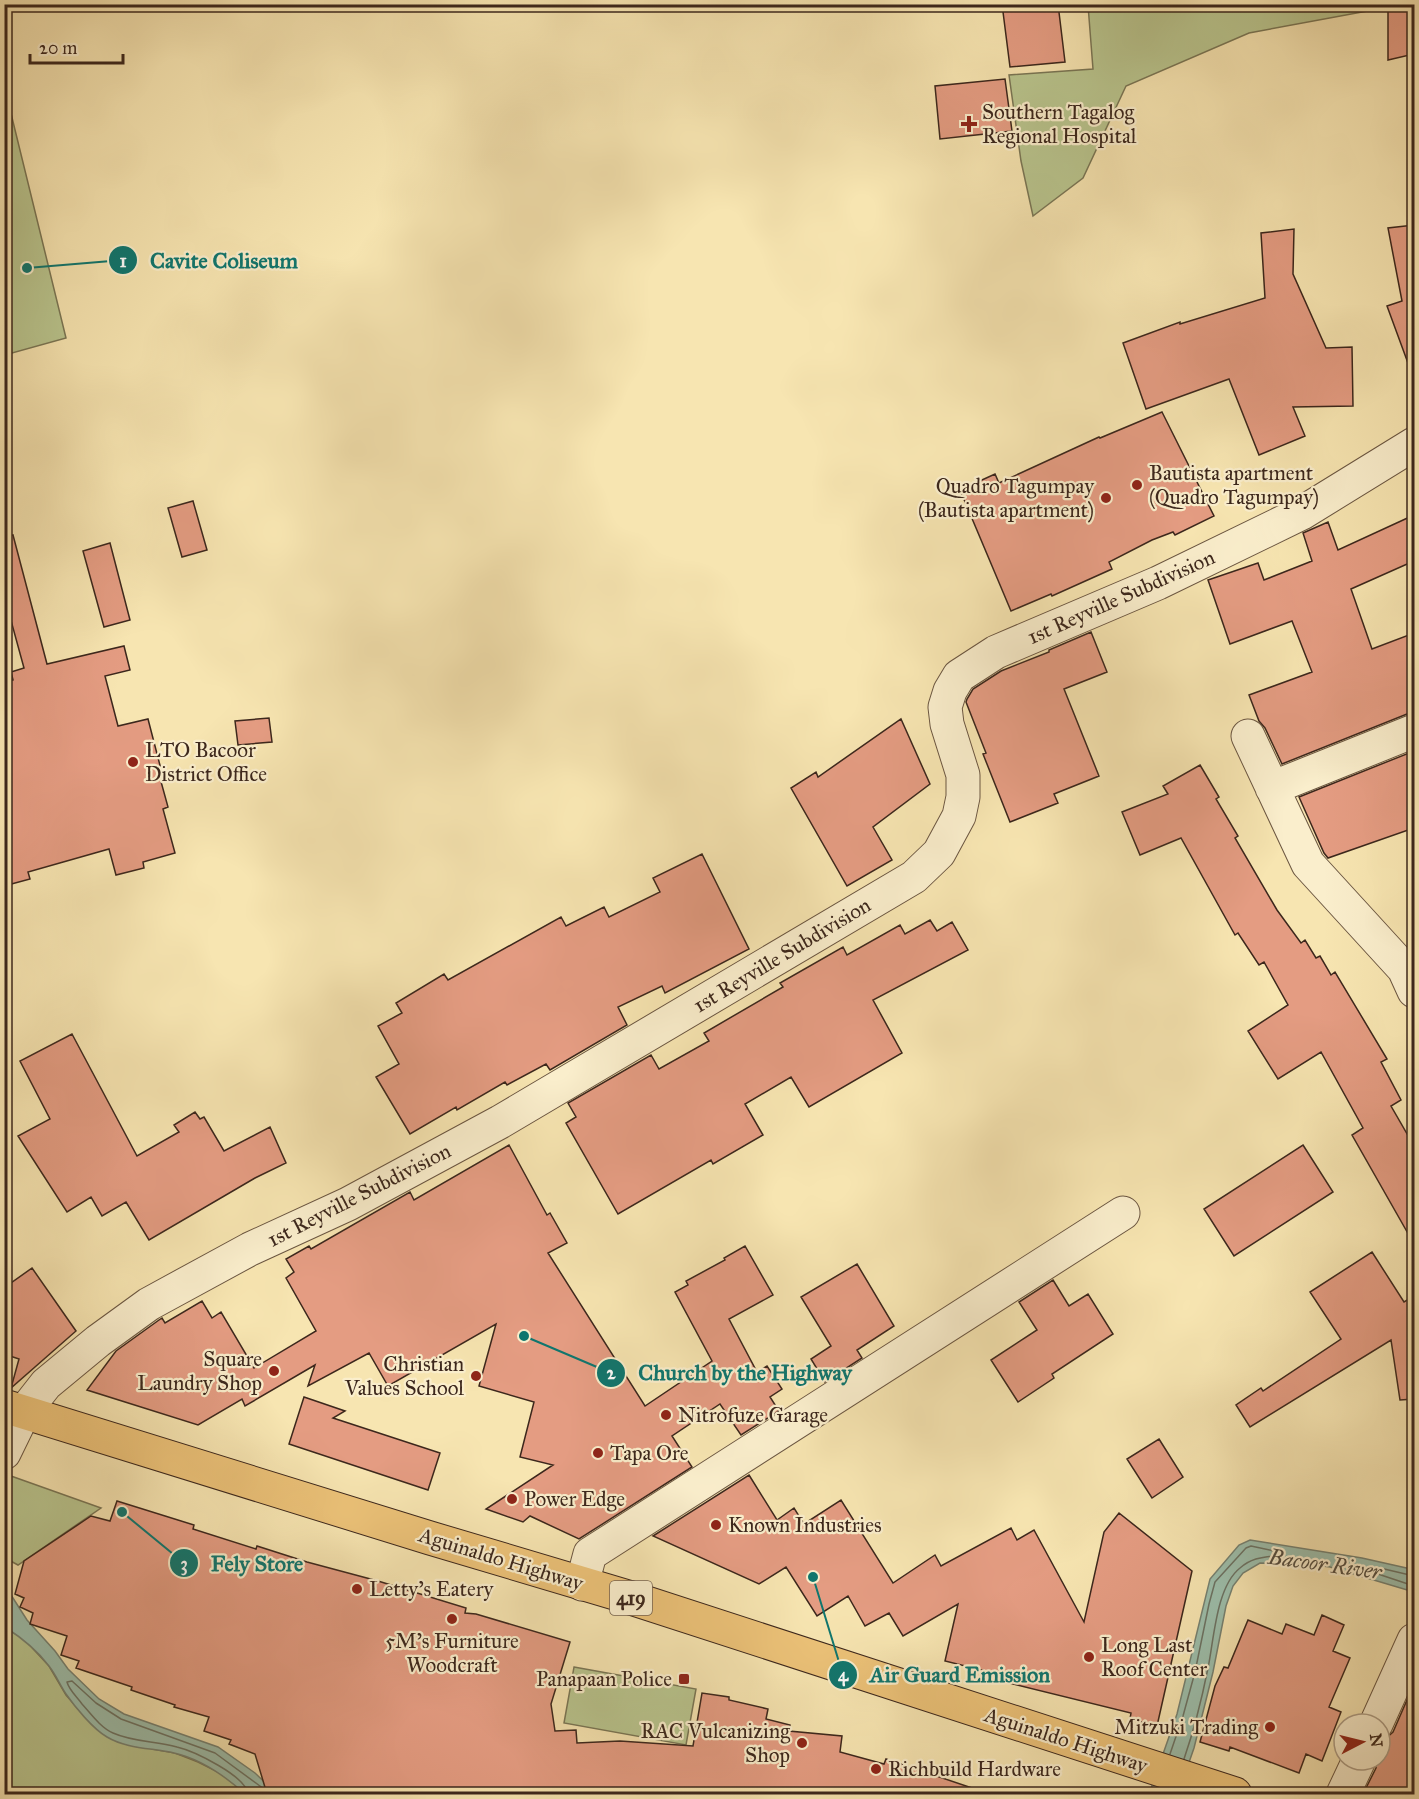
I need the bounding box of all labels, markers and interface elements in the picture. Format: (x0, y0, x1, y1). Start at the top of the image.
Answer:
scale bar (30, 27, 123, 65)
text: 20 m (39, 37, 77, 59)
place label: Southern Tagalog Regional Hospital (982, 99, 1137, 149)
marker: Southern Tagalog Regional Hospital (960, 115, 978, 133)
callout: Cavite Coliseum (108, 240, 310, 280)
text: Cavite Coliseum (150, 247, 298, 274)
text: 1 (119, 250, 127, 272)
place label: Bautista apartment (Quadro Tagumpay) (1149, 460, 1319, 510)
place label: Quadro Tagumpay (Bautista apartment) (918, 473, 1095, 523)
marker: Bautista apartment (Quadro Tagumpay) (1130, 478, 1144, 492)
marker: Quadro Tagumpay (Bautista apartment) (1099, 491, 1113, 505)
street label: 1st Reyville Subdivision (1023, 544, 1219, 650)
place label: LTO Bacoor District Office (145, 737, 267, 787)
marker: LTO Bacoor District Office (126, 755, 140, 769)
street label: 1st Reyville Subdivision (689, 892, 875, 1018)
street label: 1st Reyville Subdivision (263, 1137, 455, 1253)
place label: Square Laundry Shop (137, 1346, 262, 1396)
place label: Christian Values School (344, 1351, 464, 1401)
callout: Church by the Highway (596, 1353, 863, 1393)
text: Church by the Highway (638, 1359, 853, 1386)
text: 2 (607, 1362, 617, 1384)
marker: Square Laundry Shop (267, 1364, 281, 1378)
marker: Christian Values School (469, 1369, 483, 1383)
place label: Nitrofuze Garage (678, 1402, 828, 1428)
marker: Nitrofuze Garage (659, 1408, 673, 1422)
place label: Tapa Ore (610, 1440, 689, 1466)
marker: Tapa Ore (591, 1446, 605, 1460)
place label: Power Edge (524, 1486, 625, 1512)
marker: Power Edge (505, 1492, 519, 1506)
place label: Known Industries (728, 1512, 882, 1538)
marker: Known Industries (709, 1518, 723, 1532)
street label: Aguinaldo Highway (415, 1521, 587, 1597)
callout: Fely Store (169, 1543, 315, 1583)
water label: Bacoor River (1266, 1543, 1385, 1586)
text: Fely Store (211, 1550, 303, 1577)
text: 3 (180, 1553, 188, 1576)
place label: Letty's Eatery (369, 1576, 495, 1602)
road number: 419 (610, 1581, 652, 1615)
marker: Letty's Eatery (350, 1582, 364, 1596)
marker: 5M's Furniture Woodcraft (445, 1612, 459, 1626)
place label: 5M's Furniture Woodcraft (385, 1628, 519, 1678)
place label: Long Last Roof Center (1101, 1632, 1207, 1682)
marker: Long Last Roof Center (1082, 1650, 1096, 1664)
callout: Air Guard Emission (828, 1655, 1062, 1695)
text: Air Guard Emission (868, 1661, 1050, 1688)
text: 4 (838, 1664, 849, 1687)
place label: Panapaan Police (536, 1666, 672, 1692)
marker: Panapaan Police (677, 1672, 691, 1686)
street label: Aguinaldo Highway (980, 1701, 1152, 1779)
north arrow (1332, 1712, 1392, 1772)
place label: Mitzuki Trading (1114, 1714, 1258, 1740)
place label: RAC Vulcanizing Shop (640, 1718, 790, 1768)
marker: Mitzuki Trading (1263, 1720, 1277, 1734)
text: N (1366, 1732, 1387, 1749)
marker: RAC Vulcanizing Shop (795, 1736, 809, 1750)
place label: Richbuild Hardware (888, 1756, 1061, 1782)
marker: Richbuild Hardware (869, 1762, 883, 1776)

